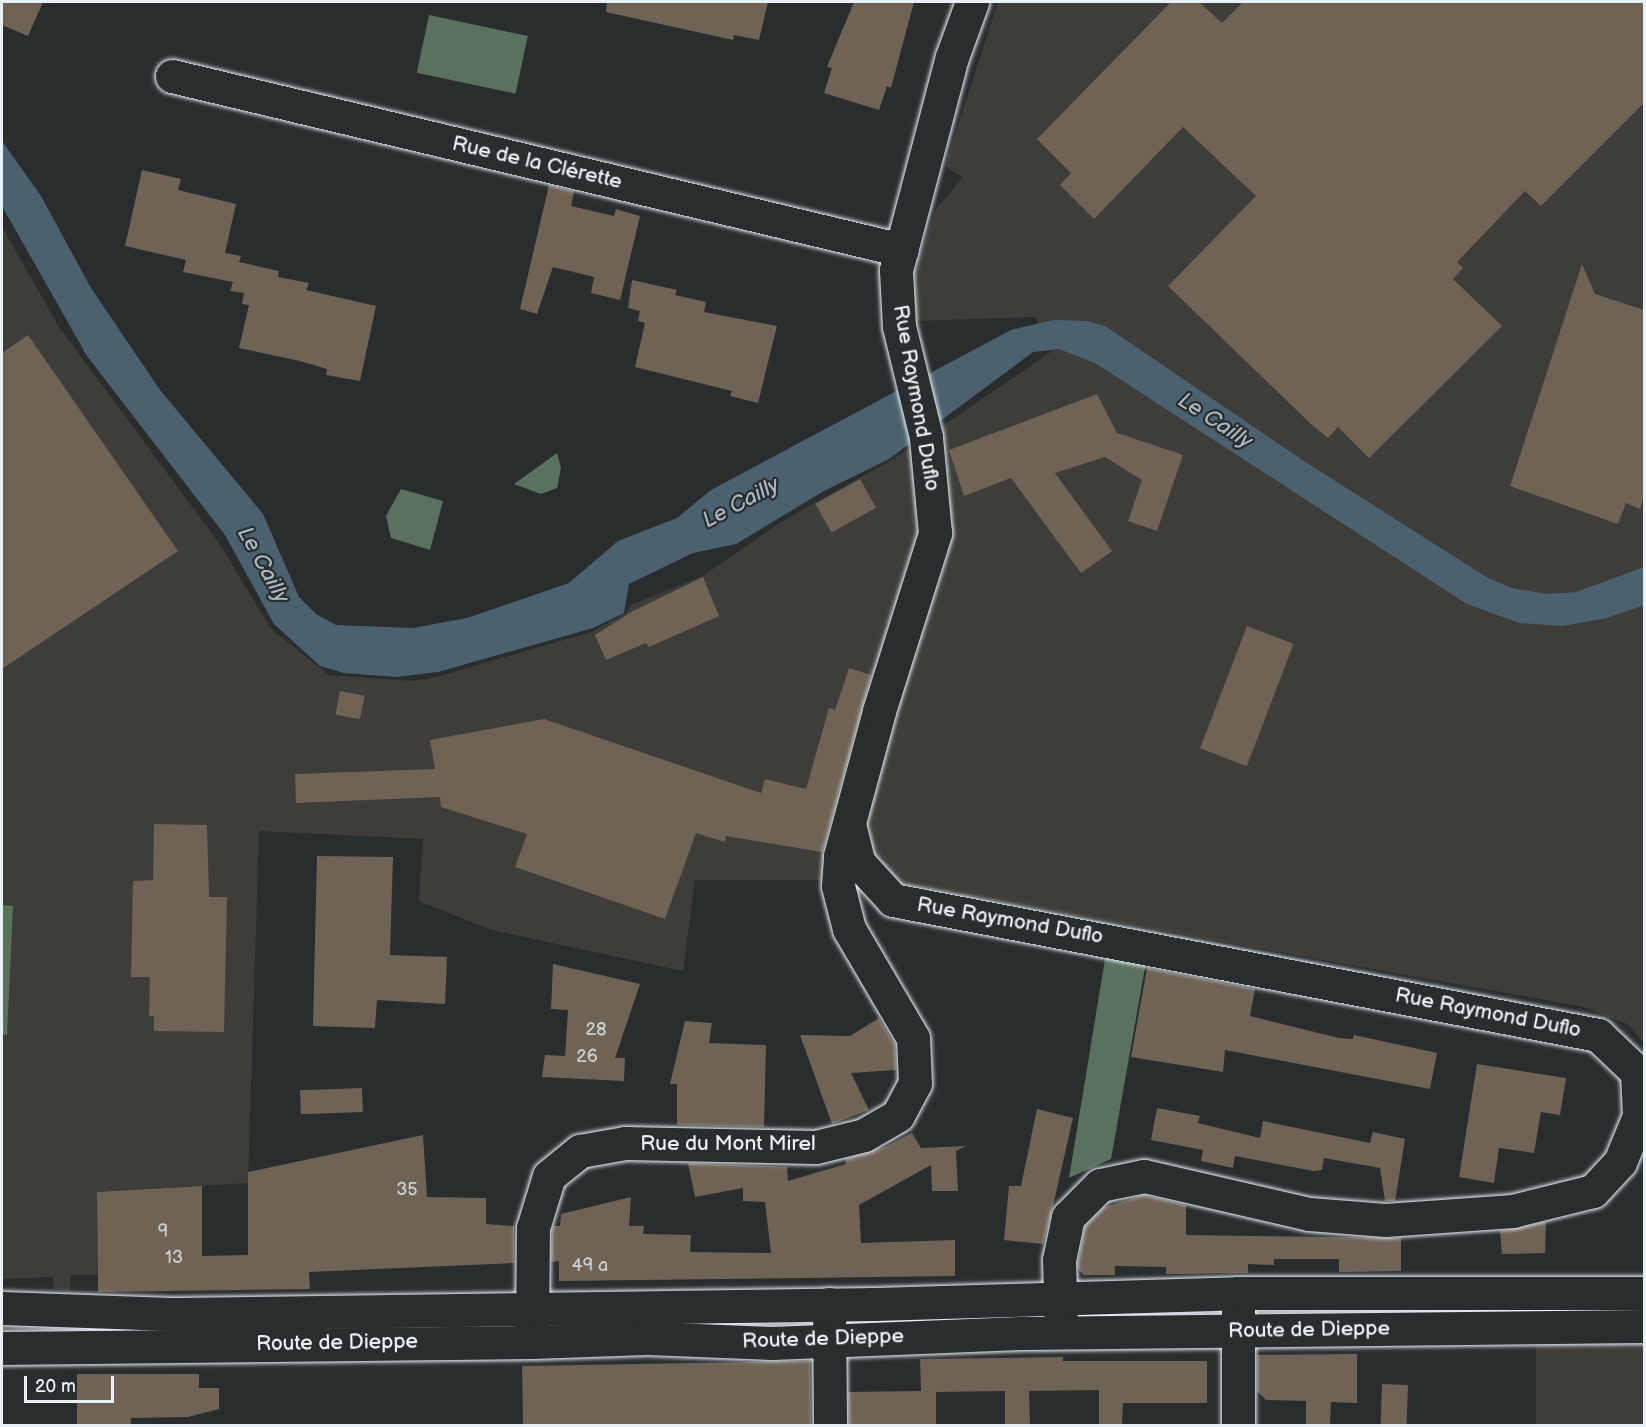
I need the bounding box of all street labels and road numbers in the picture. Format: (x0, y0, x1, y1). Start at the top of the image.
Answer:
street label: Rue de la Clérette (450, 131, 624, 195)
street label: Rue Raymond Duflo (887, 303, 945, 493)
street label: Rue Raymond Duflo (915, 892, 1105, 950)
street label: Rue Raymond Duflo (1393, 983, 1583, 1043)
street label: Rue du Mont Mirel (640, 1131, 816, 1157)
street label: Route de Dieppe (1228, 1316, 1390, 1344)
street label: Route de Dieppe (742, 1324, 904, 1354)
street label: Route de Dieppe (256, 1329, 418, 1357)

